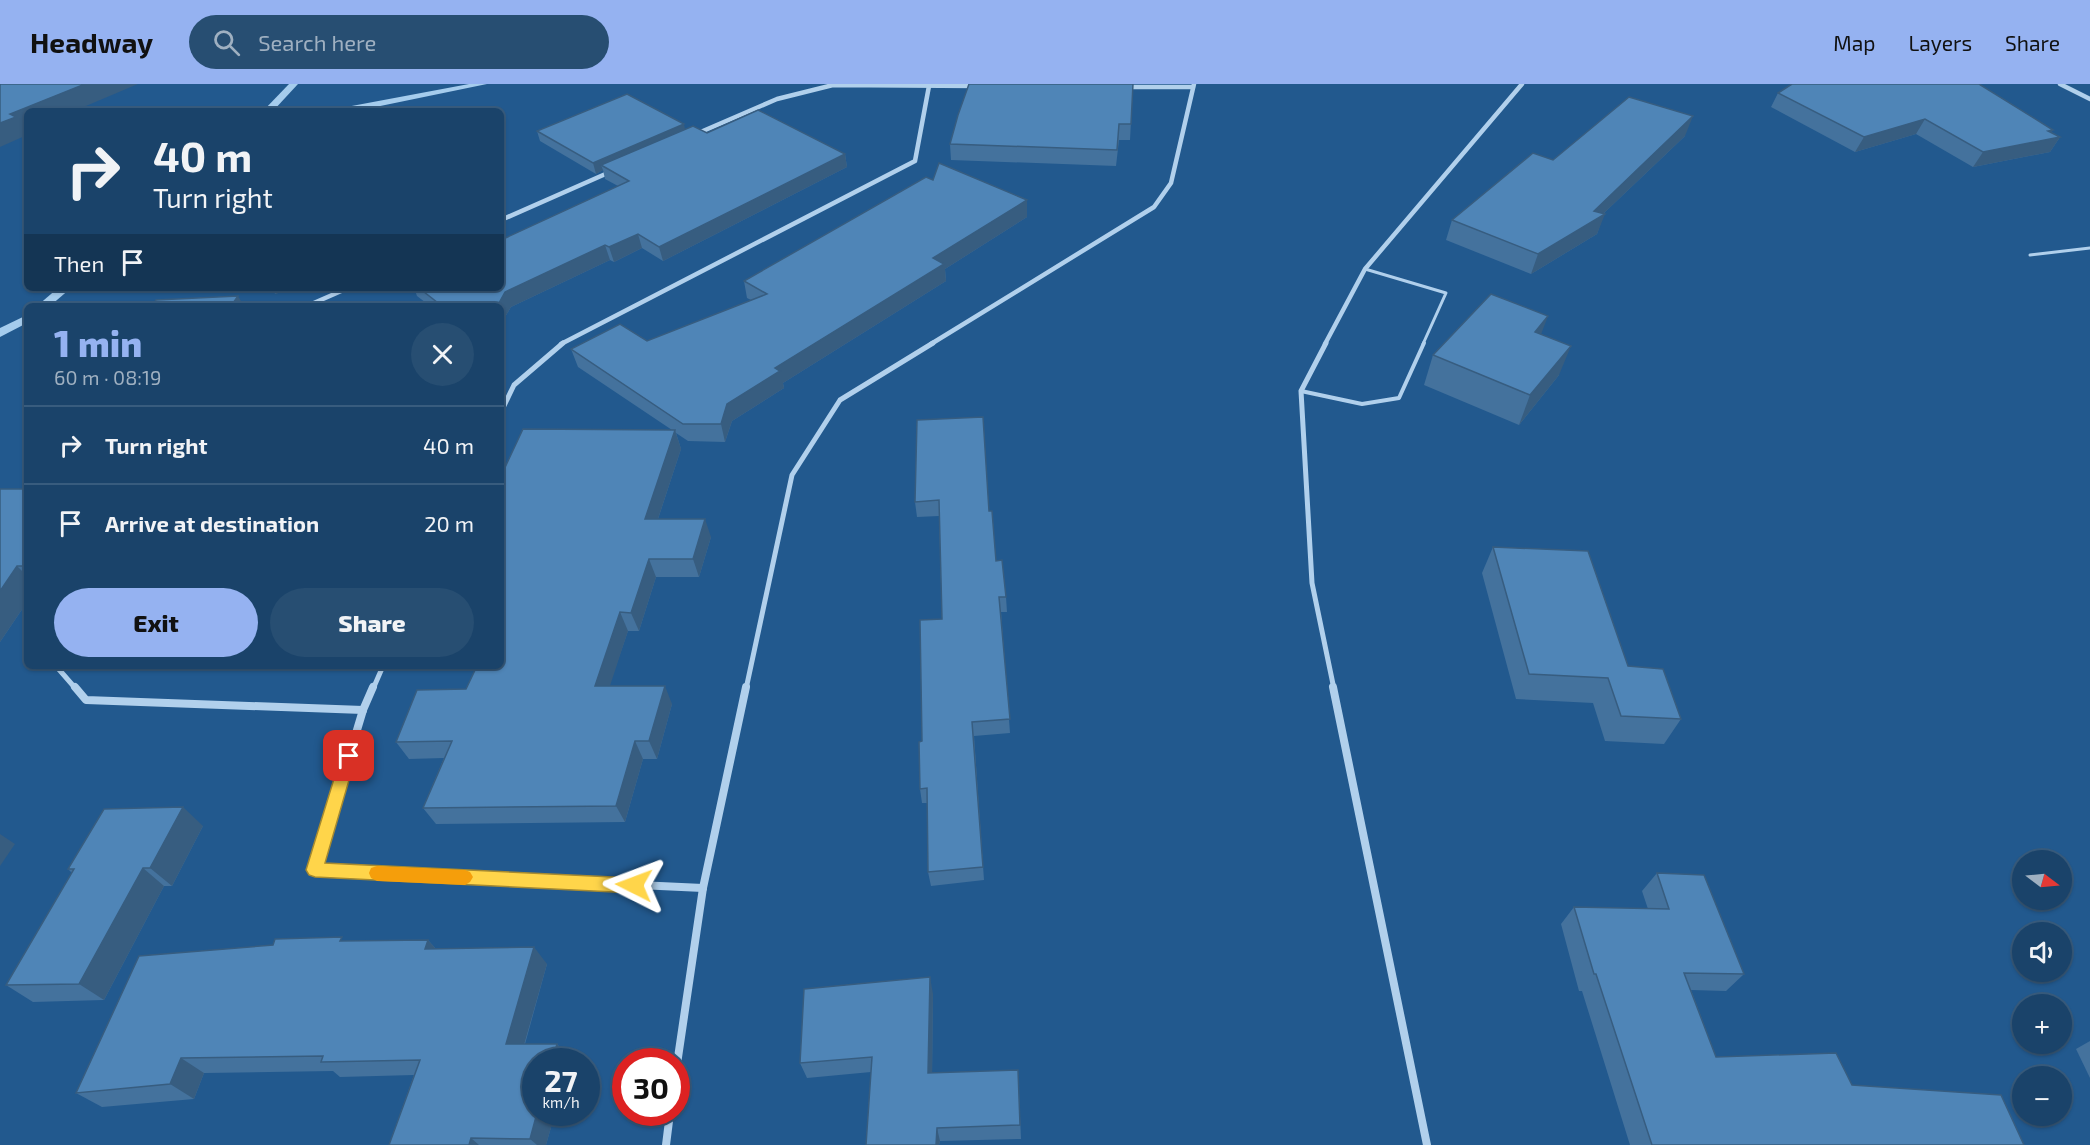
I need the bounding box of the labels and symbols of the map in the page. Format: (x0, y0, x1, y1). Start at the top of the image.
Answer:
pin (323, 730, 374, 781)
north arrow (2012, 850, 2072, 910)
position arrow (602, 853, 666, 917)
speed limit sign: 30 (612, 1048, 690, 1126)

